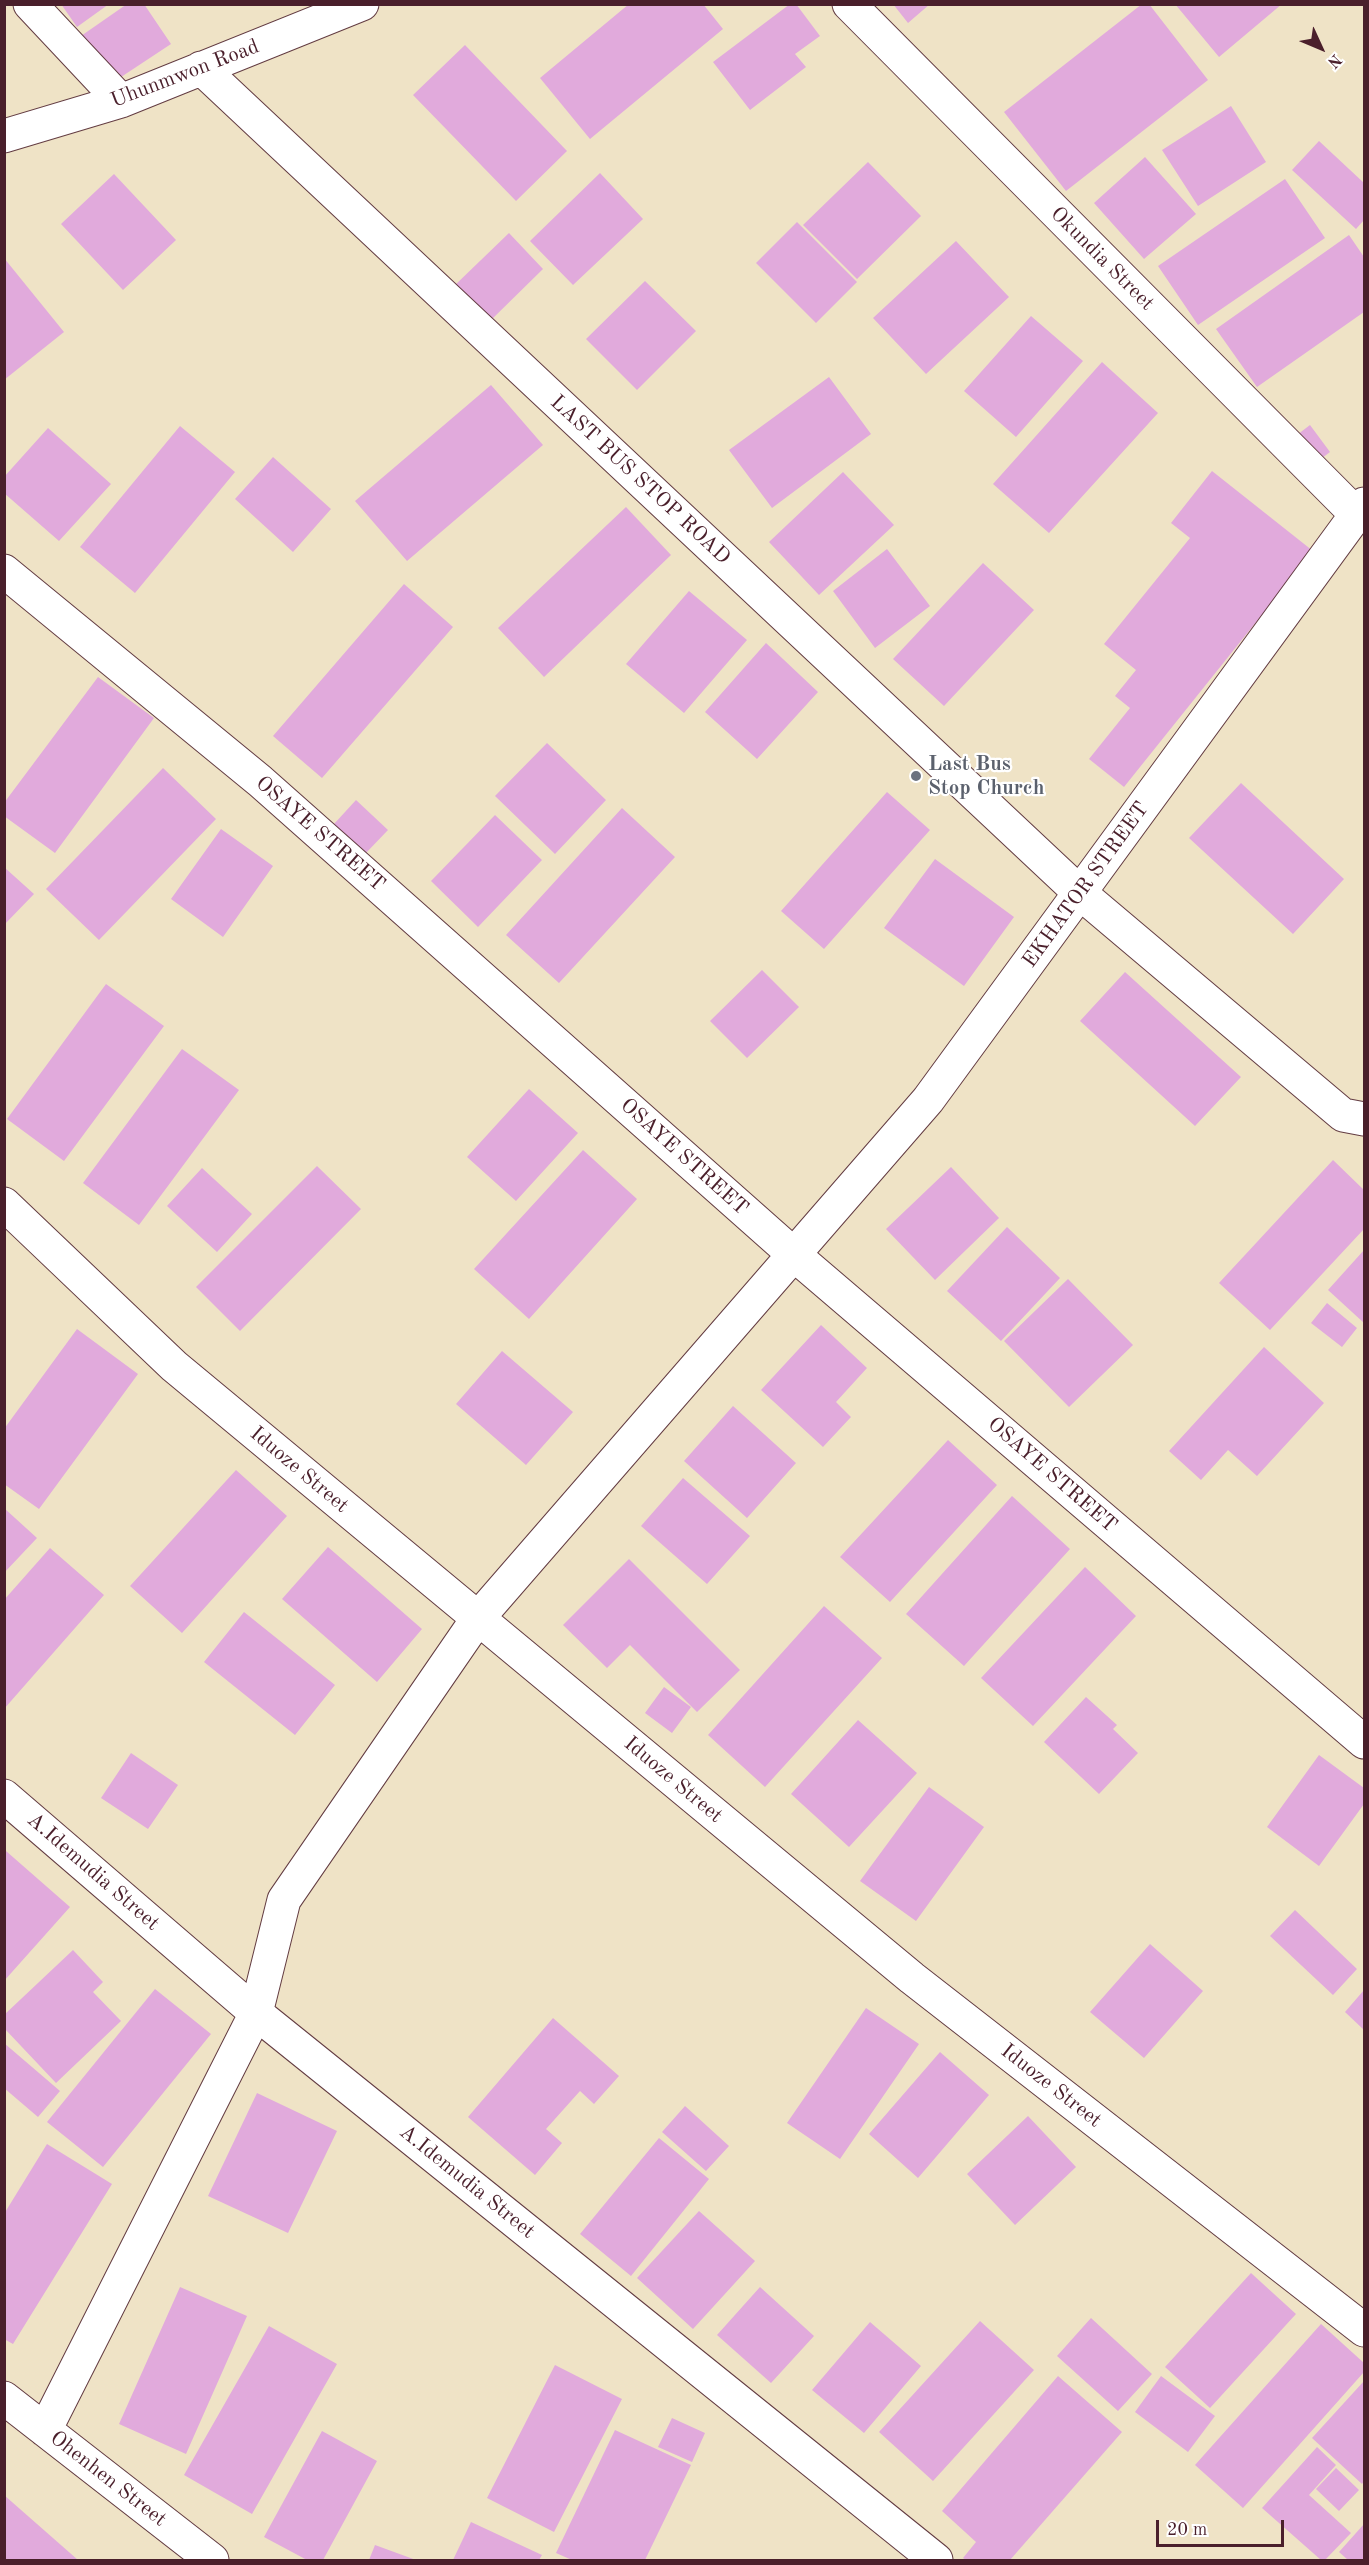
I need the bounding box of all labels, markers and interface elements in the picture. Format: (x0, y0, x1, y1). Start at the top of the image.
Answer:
north arrow (1291, 18, 1351, 78)
street label: Uhunmwon Road (107, 34, 263, 114)
text: N (1324, 51, 1344, 70)
street label: Okundia Street (1045, 202, 1159, 316)
street label: LAST BUS STOP ROAD (545, 390, 735, 570)
place label: Last Bus Stop Church (928, 751, 1044, 801)
marker: Last Bus Stop Church (909, 769, 923, 783)
street label: OSAYE STREET (250, 771, 390, 897)
street label: EKHATOR STREET (1017, 797, 1155, 973)
street label: OSAYE STREET (615, 1093, 753, 1221)
street label: OSAYE STREET (982, 1412, 1122, 1538)
street label: Iduoze Street (244, 1421, 354, 1519)
street label: Iduoze Street (618, 1731, 728, 1829)
street label: A.Idemudia Street (22, 1808, 164, 1936)
street label: Iduoze Street (995, 2039, 1107, 2133)
street label: A.Idemudia Street (394, 2120, 540, 2244)
street label: Ohenhen Street (45, 2426, 171, 2532)
scale bar (1159, 2508, 1286, 2546)
text: 20 m (1167, 2521, 1207, 2539)

